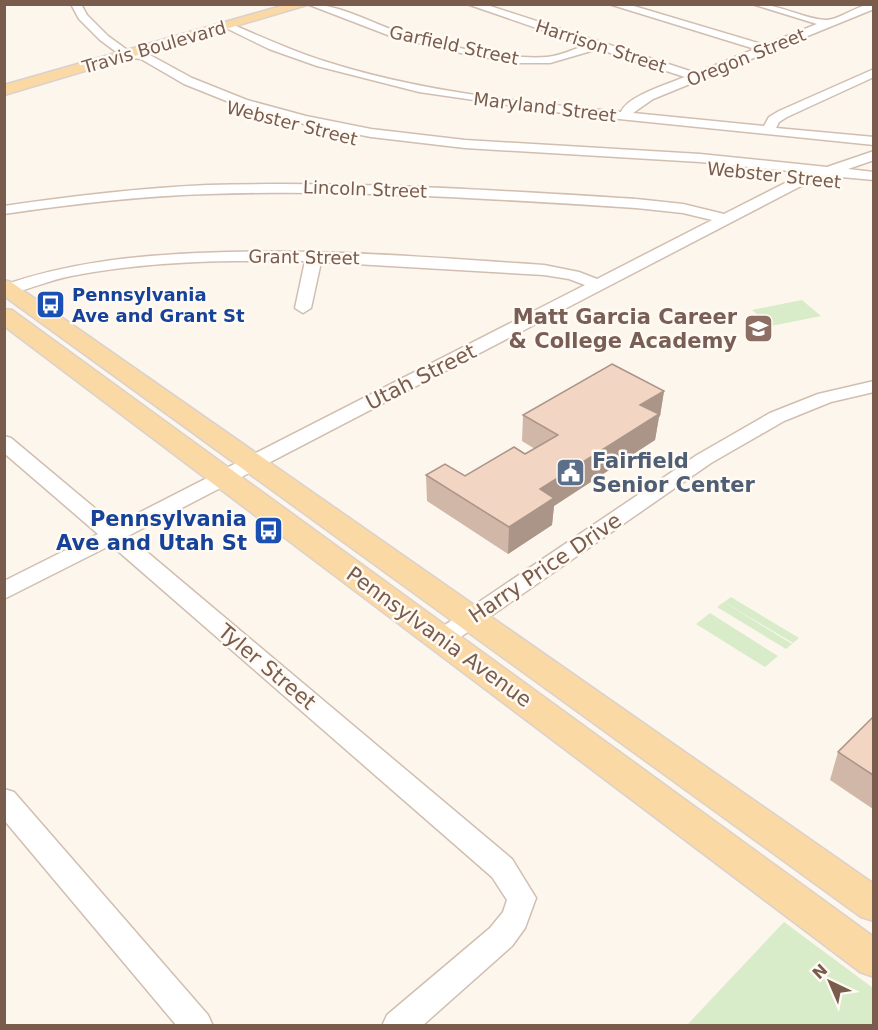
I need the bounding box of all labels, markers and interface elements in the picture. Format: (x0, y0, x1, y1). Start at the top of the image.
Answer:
street label: Harrison Street (533, 15, 669, 77)
street label: Travis Boulevard (79, 16, 228, 78)
street label: Garfield Street (387, 21, 521, 69)
street label: Oregon Street (683, 24, 809, 90)
street label: Maryland Street (472, 88, 618, 126)
street label: Webster Street (224, 97, 360, 149)
street label: Webster Street (706, 158, 842, 192)
street label: Lincoln Street (303, 176, 427, 202)
street label: Grant Street (248, 246, 360, 268)
place label: Pennsylvania Ave and Grant St (72, 284, 245, 326)
bus stop icon: Pennsylvania Ave and Grant St (35, 288, 67, 320)
place label: Matt Garcia Career & College Academy (509, 305, 738, 353)
school or university icon: Matt Garcia Career & College Academy (742, 313, 774, 345)
street label: Utah Street (362, 339, 480, 415)
place label: Fairfield Senior Center (592, 449, 755, 497)
public building icon: Fairfield Senior Center (555, 457, 587, 489)
place label: Pennsylvania Ave and Utah St (56, 507, 247, 555)
street label: Harry Price Drive (464, 508, 626, 628)
bus stop icon: Pennsylvania Ave and Utah St (252, 515, 284, 547)
street label: Pennsylvania Avenue (342, 562, 536, 712)
street label: Tyler Street (213, 619, 321, 715)
north arrow (800, 952, 860, 1012)
text: N (809, 960, 831, 983)

